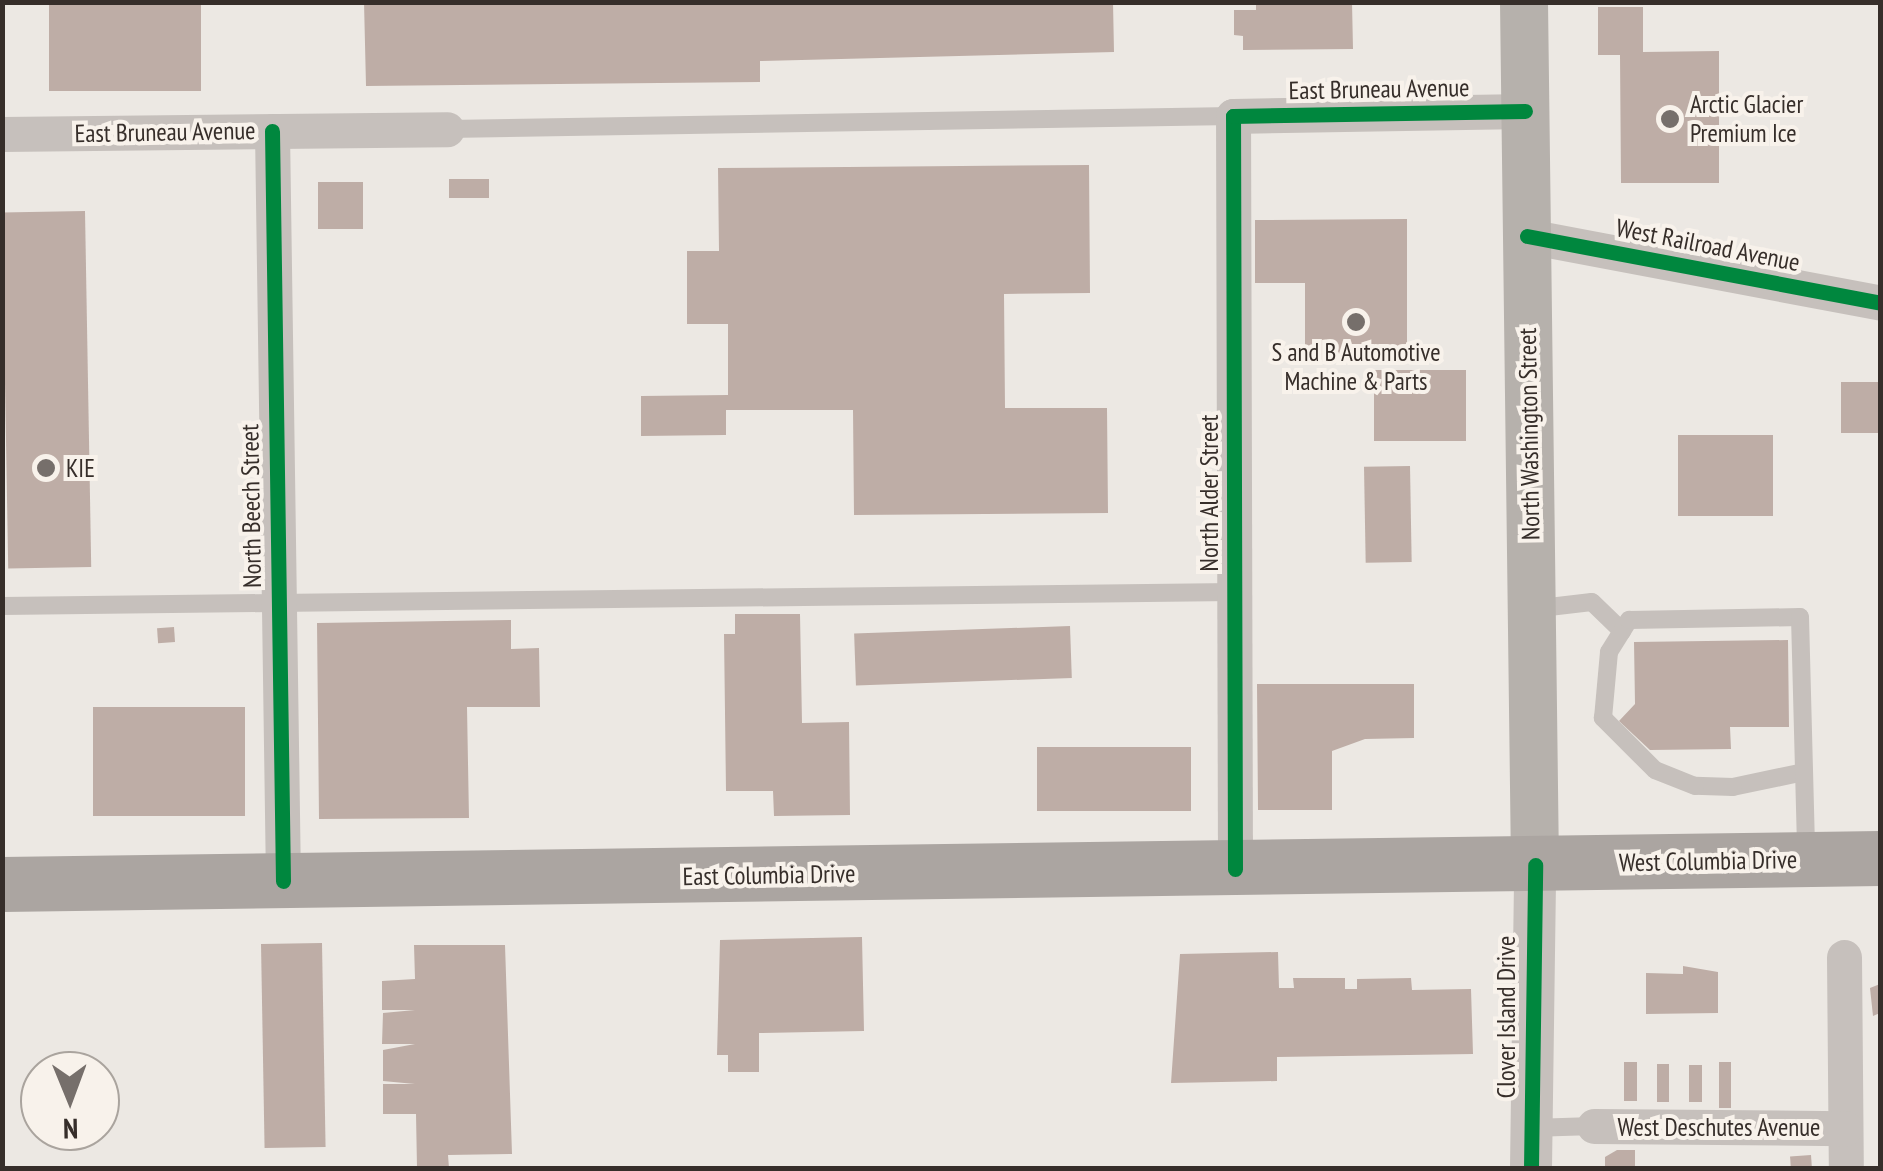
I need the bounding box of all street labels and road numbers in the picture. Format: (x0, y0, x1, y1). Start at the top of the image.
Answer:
street label: East Bruneau Avenue (1288, 72, 1470, 106)
street label: East Bruneau Avenue (74, 115, 256, 149)
street label: West Railroad Avenue (1613, 212, 1803, 278)
street label: North Washington Street (1512, 327, 1546, 541)
street label: North Alder Street (1194, 414, 1224, 572)
street label: North Beech Street (235, 424, 267, 588)
street label: West Columbia Drive (1619, 844, 1797, 878)
street label: East Columbia Drive (682, 858, 856, 892)
street label: Clover Island Drive (1491, 936, 1521, 1098)
street label: West Deschutes Avenue (1617, 1112, 1821, 1142)

